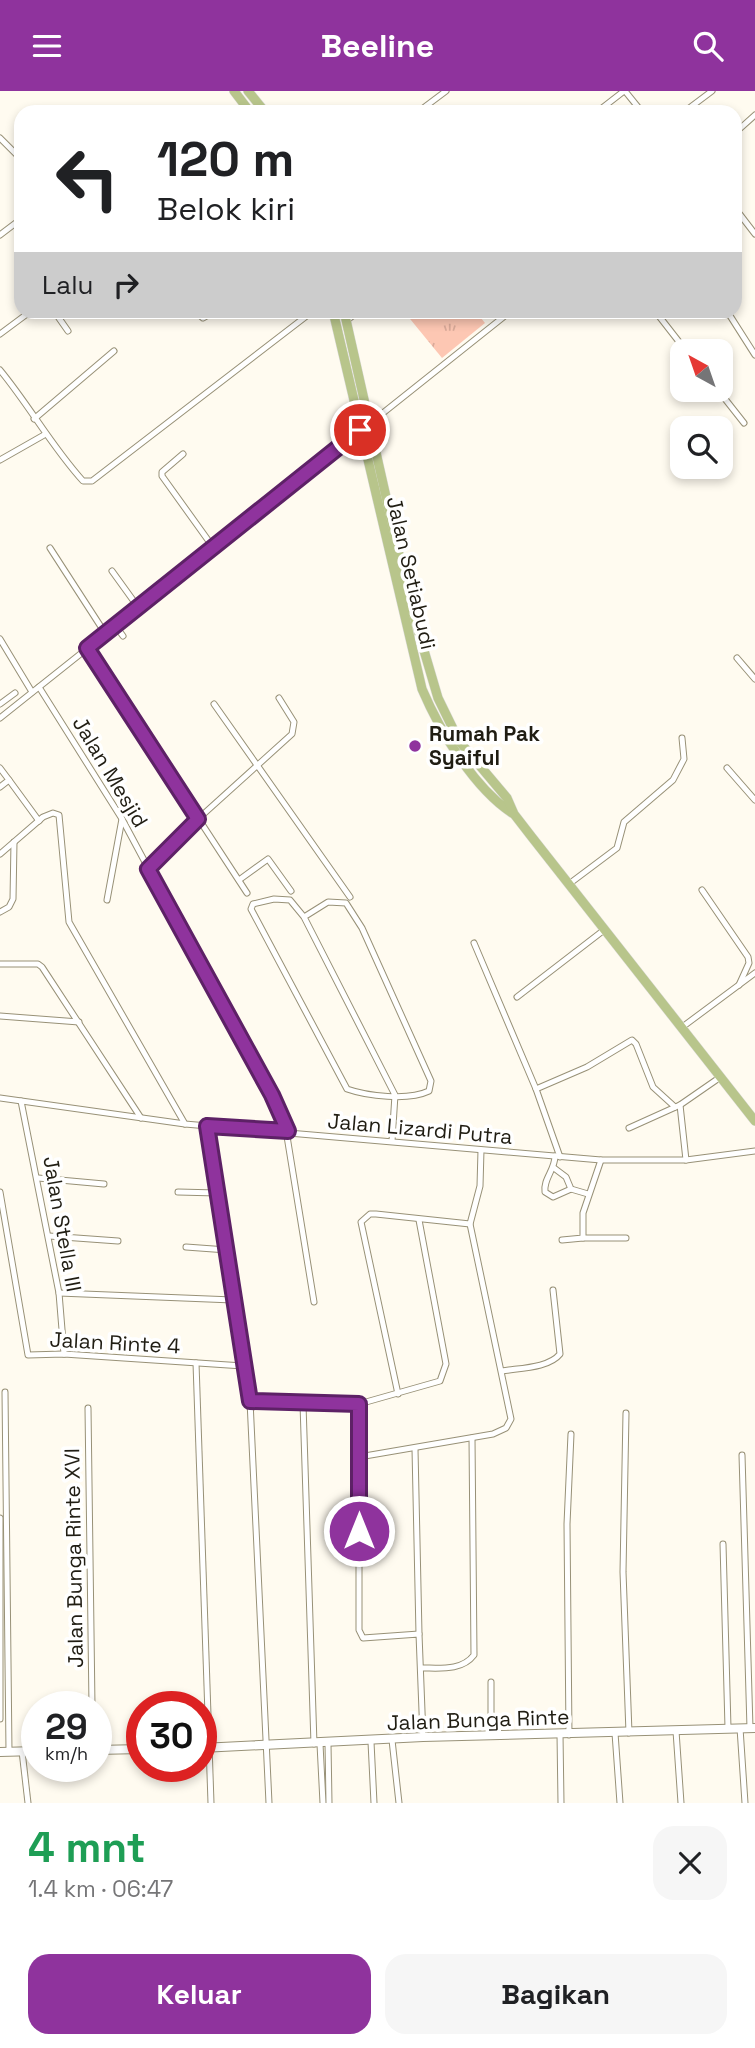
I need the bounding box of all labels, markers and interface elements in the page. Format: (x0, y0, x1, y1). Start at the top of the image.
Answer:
text: Beeline (321, 26, 434, 66)
icon: menu (28, 27, 66, 65)
icon: search (689, 27, 727, 65)
text: 120 m (157, 128, 294, 190)
icon: left (42, 133, 133, 224)
text: Belok kiri (157, 189, 295, 229)
icon: right (107, 266, 145, 304)
text: Lalu (42, 268, 93, 302)
north arrow (670, 339, 733, 403)
map controls (670, 339, 733, 479)
pin (330, 400, 390, 460)
icon: arrive (341, 411, 379, 449)
button: search (670, 416, 733, 479)
street label: Jalan Setiabudi (381, 494, 442, 652)
street label: Jalan Mesjid (67, 711, 154, 832)
place label: Rumah Pak Syaiful (429, 720, 540, 771)
marker: Rumah Pak Syaiful (407, 738, 423, 754)
street label: Jalan Lizardi Putra (326, 1107, 514, 1150)
street label: Jalan Stella III (37, 1154, 88, 1294)
street label: Jalan Rinte 4 (49, 1326, 181, 1359)
street label: Jalan Bunga Rinte XVI (58, 1448, 89, 1668)
position arrow (322, 1494, 396, 1568)
speed limit sign: 30 (126, 1691, 217, 1782)
street label: Jalan Bunga Rinte (386, 1703, 570, 1736)
text: 29 (45, 1705, 88, 1749)
text: km/h (45, 1742, 88, 1765)
text: 4 mnt (28, 1821, 146, 1874)
button: close (653, 1826, 727, 1900)
text: 1.4 km · 06:47 (28, 1874, 173, 1904)
button: Keluar (28, 1954, 371, 2034)
button: Bagikan (385, 1954, 727, 2034)

